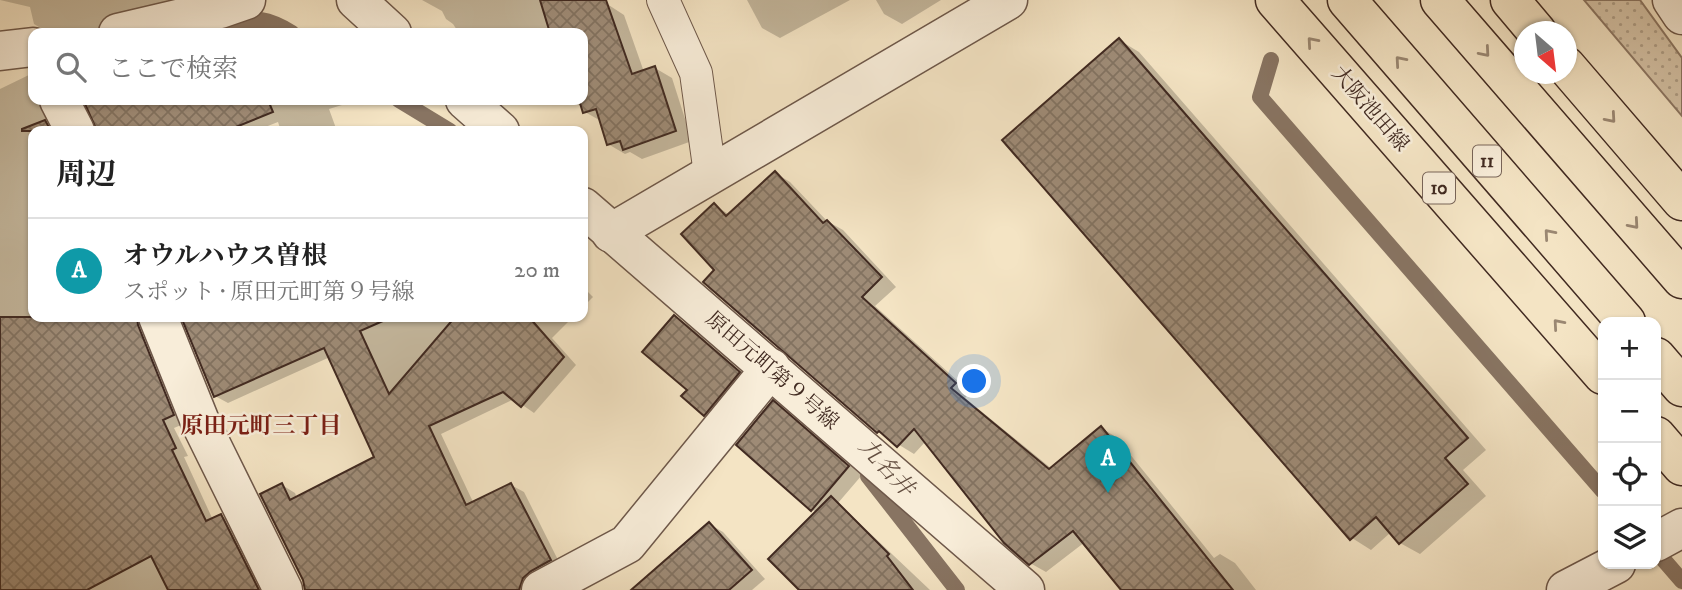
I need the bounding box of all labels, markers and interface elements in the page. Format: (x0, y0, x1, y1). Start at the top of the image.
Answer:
north arrow (1514, 21, 1577, 84)
search box (28, 28, 588, 105)
one-way arrow (1308, 37, 1320, 50)
one-way arrow (1477, 43, 1489, 56)
icon: search (52, 48, 90, 86)
text: ここで検索 (108, 53, 238, 86)
one-way arrow (1396, 57, 1408, 70)
street label: 大阪池田線 (1326, 61, 1414, 157)
one-way arrow (1603, 110, 1615, 123)
road number: 11 (1473, 146, 1501, 176)
text: 周辺 (56, 157, 116, 194)
road number: 10 (1423, 172, 1455, 204)
one-way arrow (1626, 215, 1638, 228)
one-way arrow (1545, 229, 1557, 242)
text: オウルハウス曽根 (123, 240, 328, 273)
text: A (72, 256, 86, 285)
text: 20 m (514, 256, 560, 285)
text: スポット · 原田元町第９号線 (123, 278, 414, 307)
street label: 原田元町第９号線 (700, 306, 844, 436)
map controls (1598, 317, 1661, 569)
button: + (1598, 317, 1661, 380)
one-way arrow (1554, 319, 1566, 332)
your location (957, 364, 991, 398)
button: − (1598, 380, 1661, 443)
district label: 原田元町三丁目 (181, 412, 342, 441)
water label: 九名井 (852, 433, 921, 505)
pin: A (1085, 435, 1131, 493)
button: locate (1598, 443, 1661, 506)
button: layers (1598, 506, 1661, 569)

